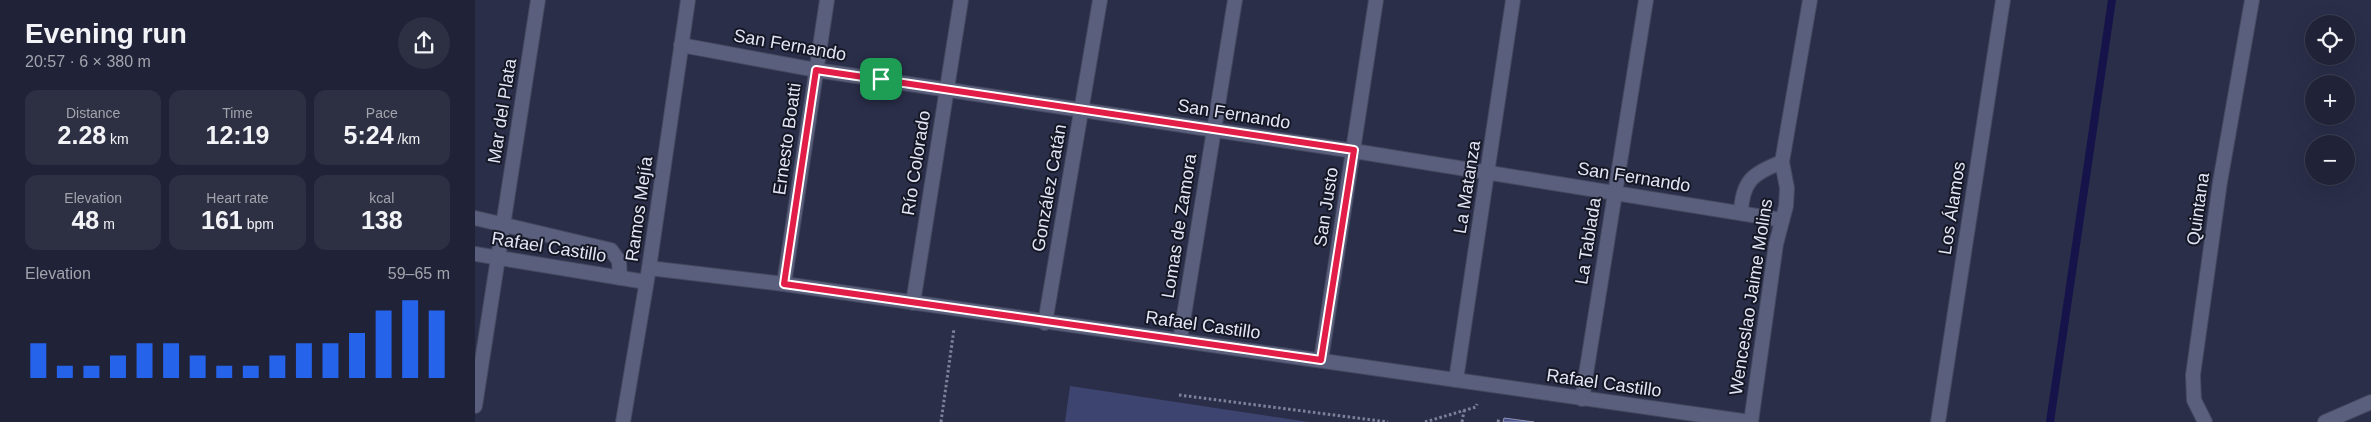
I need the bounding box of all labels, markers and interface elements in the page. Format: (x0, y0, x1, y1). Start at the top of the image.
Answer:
map controls (2305, 15, 2355, 185)
button: locate (2305, 15, 2355, 65)
button: share (398, 17, 450, 69)
text: Evening run (25, 18, 187, 49)
street label: San Fernando (732, 25, 848, 65)
text: 20:57 · 6 × 380 m (25, 53, 151, 70)
street label: Mar del Plata (484, 56, 520, 165)
pin (860, 58, 902, 100)
icon: arrive (867, 65, 895, 93)
button: + (2305, 75, 2355, 125)
street label: Ernesto Boatti (769, 82, 805, 196)
street label: San Fernando (1176, 95, 1292, 133)
text: Distance (66, 105, 120, 121)
text: Time (222, 105, 253, 121)
text: Pace (366, 105, 398, 121)
street label: Río Colorado (898, 109, 934, 217)
text: 2.28 (58, 121, 106, 149)
text: 12:19 (206, 121, 269, 149)
text: 5:24 (344, 121, 394, 149)
street label: González Catán (1028, 123, 1070, 253)
text: km (106, 131, 129, 147)
text: /km (394, 131, 420, 147)
button: − (2305, 135, 2355, 185)
street label: La Matanza (1450, 138, 1484, 235)
street label: Lomas de Zamora (1158, 151, 1200, 300)
street label: Ramos Mejía (622, 154, 656, 263)
street label: San Fernando (1576, 158, 1692, 196)
street label: Los Álamos (1935, 160, 1969, 256)
street label: San Justo (1310, 166, 1342, 248)
street label: Quintana (2183, 170, 2213, 247)
text: Elevation (64, 190, 122, 206)
text: Heart rate (206, 190, 269, 206)
text: kcal (369, 190, 394, 206)
street label: La Tablada (1571, 195, 1605, 286)
street label: Wenceslao Jaime Molins (1726, 197, 1776, 397)
text: 48 (71, 206, 99, 234)
text: 161 (201, 206, 243, 234)
text: 138 (361, 206, 403, 234)
text: m (99, 216, 115, 232)
text: bpm (243, 216, 274, 232)
street label: Rafael Castillo (490, 228, 608, 266)
text: Elevation (25, 265, 91, 282)
text: 59–65 m (388, 265, 450, 282)
street label: Rafael Castillo (1144, 307, 1262, 343)
street label: Rafael Castillo (1545, 365, 1663, 401)

